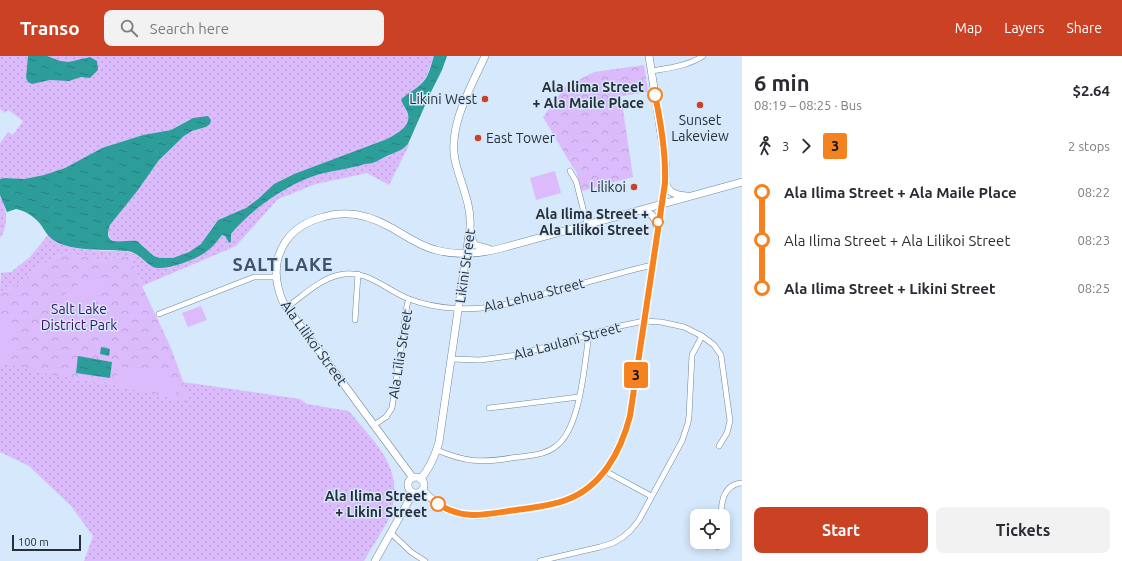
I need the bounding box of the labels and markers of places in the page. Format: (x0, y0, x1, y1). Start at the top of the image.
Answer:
place label: Ala Ilima Street + Ala Maile Place (533, 79, 644, 111)
marker: Ala Ilima Street + Ala Maile Place (647, 87, 663, 103)
place label: Likini West (409, 91, 477, 107)
marker: Likini West (480, 94, 490, 104)
marker: Sunset Lakeview (695, 100, 705, 110)
place label: Sunset Lakeview (671, 112, 729, 144)
place label: East Tower (486, 130, 556, 146)
marker: East Tower (473, 133, 483, 143)
place label: Lilikoi (590, 179, 626, 195)
marker: Lilikoi (629, 182, 639, 192)
place label: Ala Ilima Street + Ala Lilikoi Street (535, 206, 649, 238)
marker: Ala Ilima Street + Ala Lilikoi Street (652, 216, 664, 228)
place label: Ala Ilima Street + Likini Street (325, 488, 427, 520)
marker: Ala Ilima Street + Likini Street (430, 496, 446, 512)

